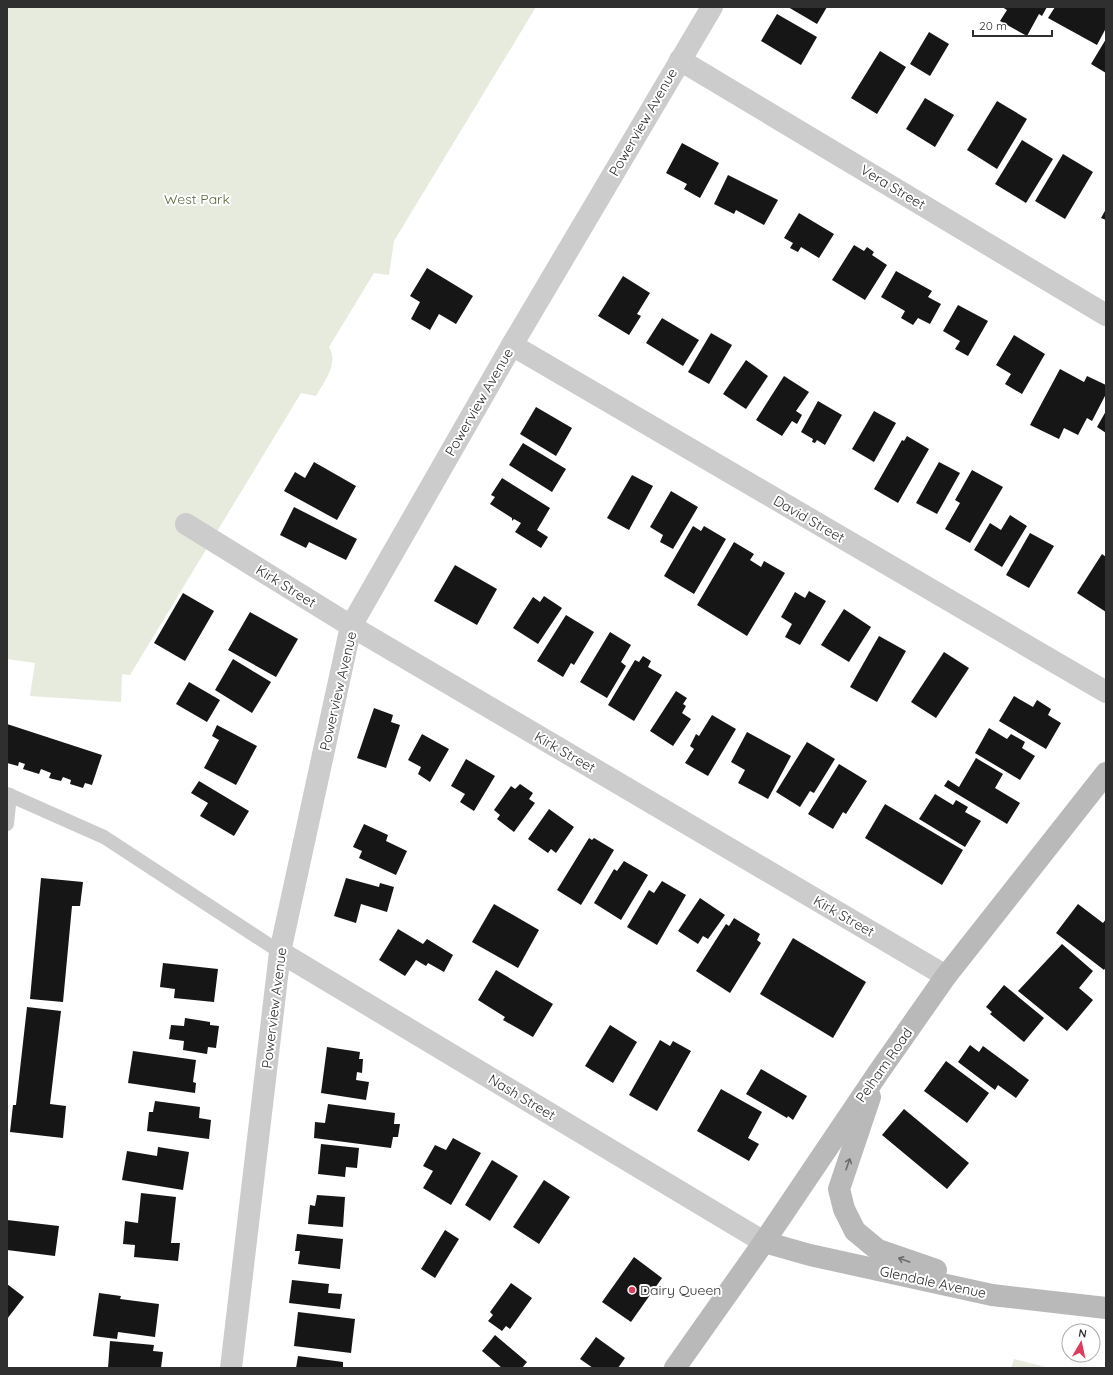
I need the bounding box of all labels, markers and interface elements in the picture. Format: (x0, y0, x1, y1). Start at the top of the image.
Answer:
scale bar (973, 12, 1052, 38)
text: 20 m (979, 18, 1007, 33)
street label: Powerview Avenue (605, 65, 681, 179)
street label: Vera Street (857, 161, 929, 214)
park label: West Park (164, 190, 230, 208)
street label: Powerview Avenue (441, 345, 517, 459)
street label: David Street (770, 491, 848, 547)
street label: Kirk Street (253, 561, 320, 612)
street label: Powerview Avenue (316, 630, 360, 752)
street label: Kirk Street (531, 727, 599, 777)
street label: Kirk Street (810, 891, 878, 941)
street label: Powerview Avenue (258, 946, 290, 1070)
street label: Pelham Road (852, 1024, 916, 1106)
street label: Nash Street (485, 1070, 559, 1124)
one-way arrow (844, 1158, 852, 1170)
one-way arrow (899, 1255, 911, 1263)
street label: Glendale Avenue (878, 1262, 988, 1302)
place label: Dairy Queen (640, 1281, 721, 1299)
marker: Dairy Queen (627, 1285, 637, 1295)
north arrow (1061, 1323, 1101, 1363)
text: N (1077, 1326, 1088, 1341)

